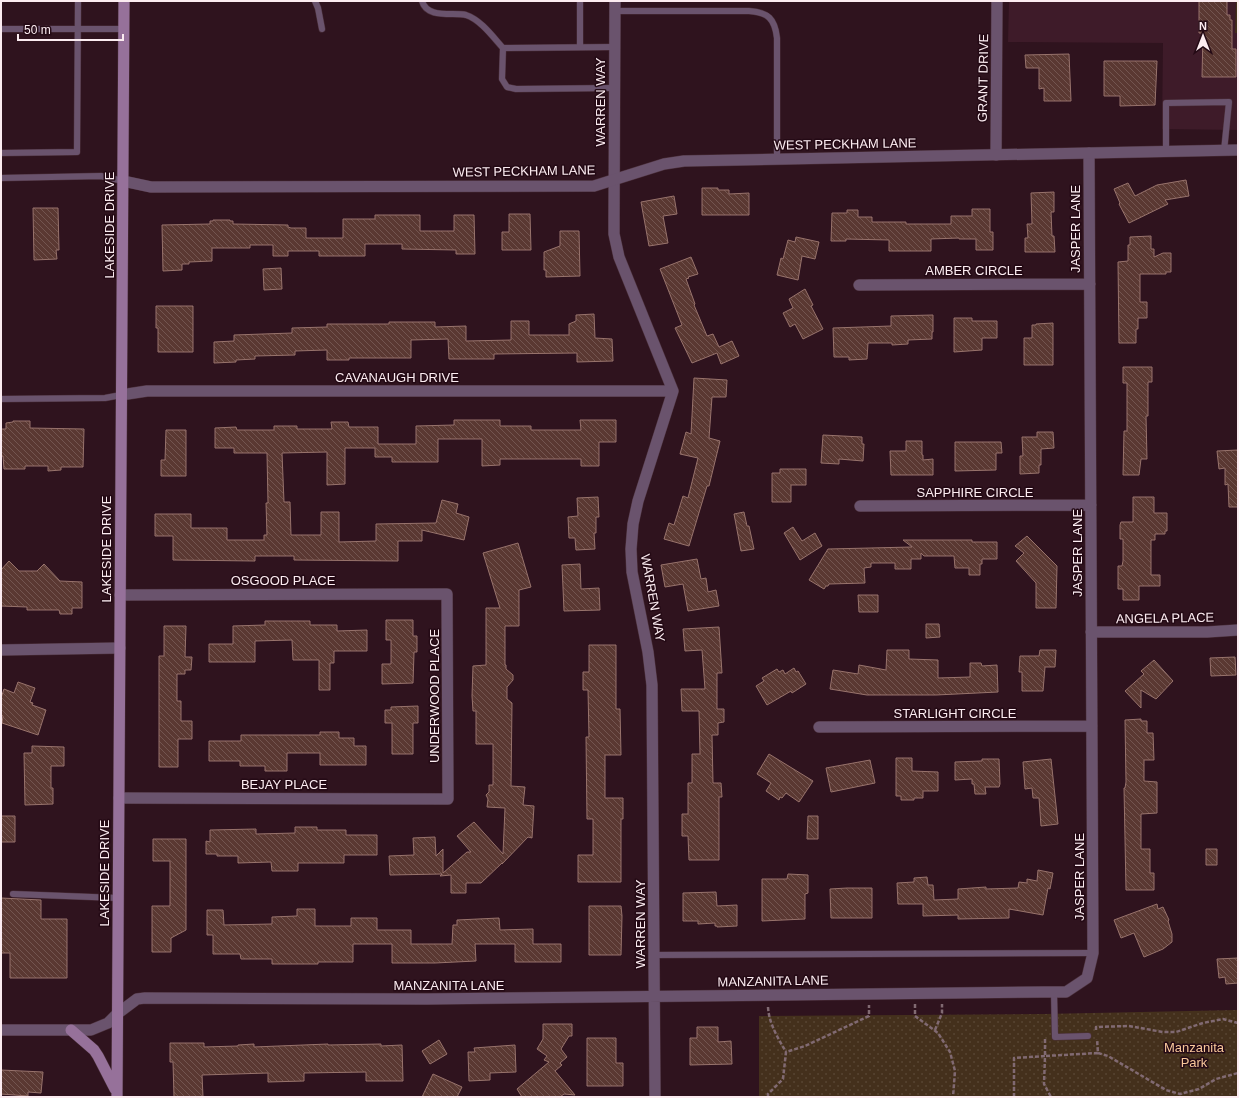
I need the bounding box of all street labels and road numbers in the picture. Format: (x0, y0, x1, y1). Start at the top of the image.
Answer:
street label: GRANT DRIVE (975, 33, 991, 122)
street label: WARREN WAY (593, 57, 608, 147)
street label: WEST PECKHAM LANE (773, 135, 917, 153)
street label: WEST PECKHAM LANE (452, 162, 596, 180)
street label: LAKESIDE DRIVE (102, 171, 117, 278)
street label: JASPER LANE (1068, 185, 1083, 273)
street label: AMBER CIRCLE (925, 263, 1023, 278)
street label: CAVANAUGH DRIVE (335, 370, 459, 385)
street label: SAPPHIRE CIRCLE (916, 485, 1034, 500)
street label: LAKESIDE DRIVE (99, 495, 114, 602)
street label: JASPER LANE (1070, 509, 1085, 597)
street label: WARREN WAY (638, 553, 668, 643)
street label: OSGOOD PLACE (231, 573, 336, 588)
street label: ANGELA PLACE (1116, 610, 1215, 626)
street label: UNDERWOOD PLACE (427, 629, 442, 763)
street label: STARLIGHT CIRCLE (893, 706, 1017, 721)
street label: BEJAY PLACE (241, 777, 327, 792)
street label: LAKESIDE DRIVE (97, 819, 112, 926)
street label: JASPER LANE (1072, 833, 1087, 921)
street label: WARREN WAY (633, 879, 648, 969)
street label: MANZANITA LANE (717, 973, 829, 989)
street label: MANZANITA LANE (393, 978, 505, 993)

